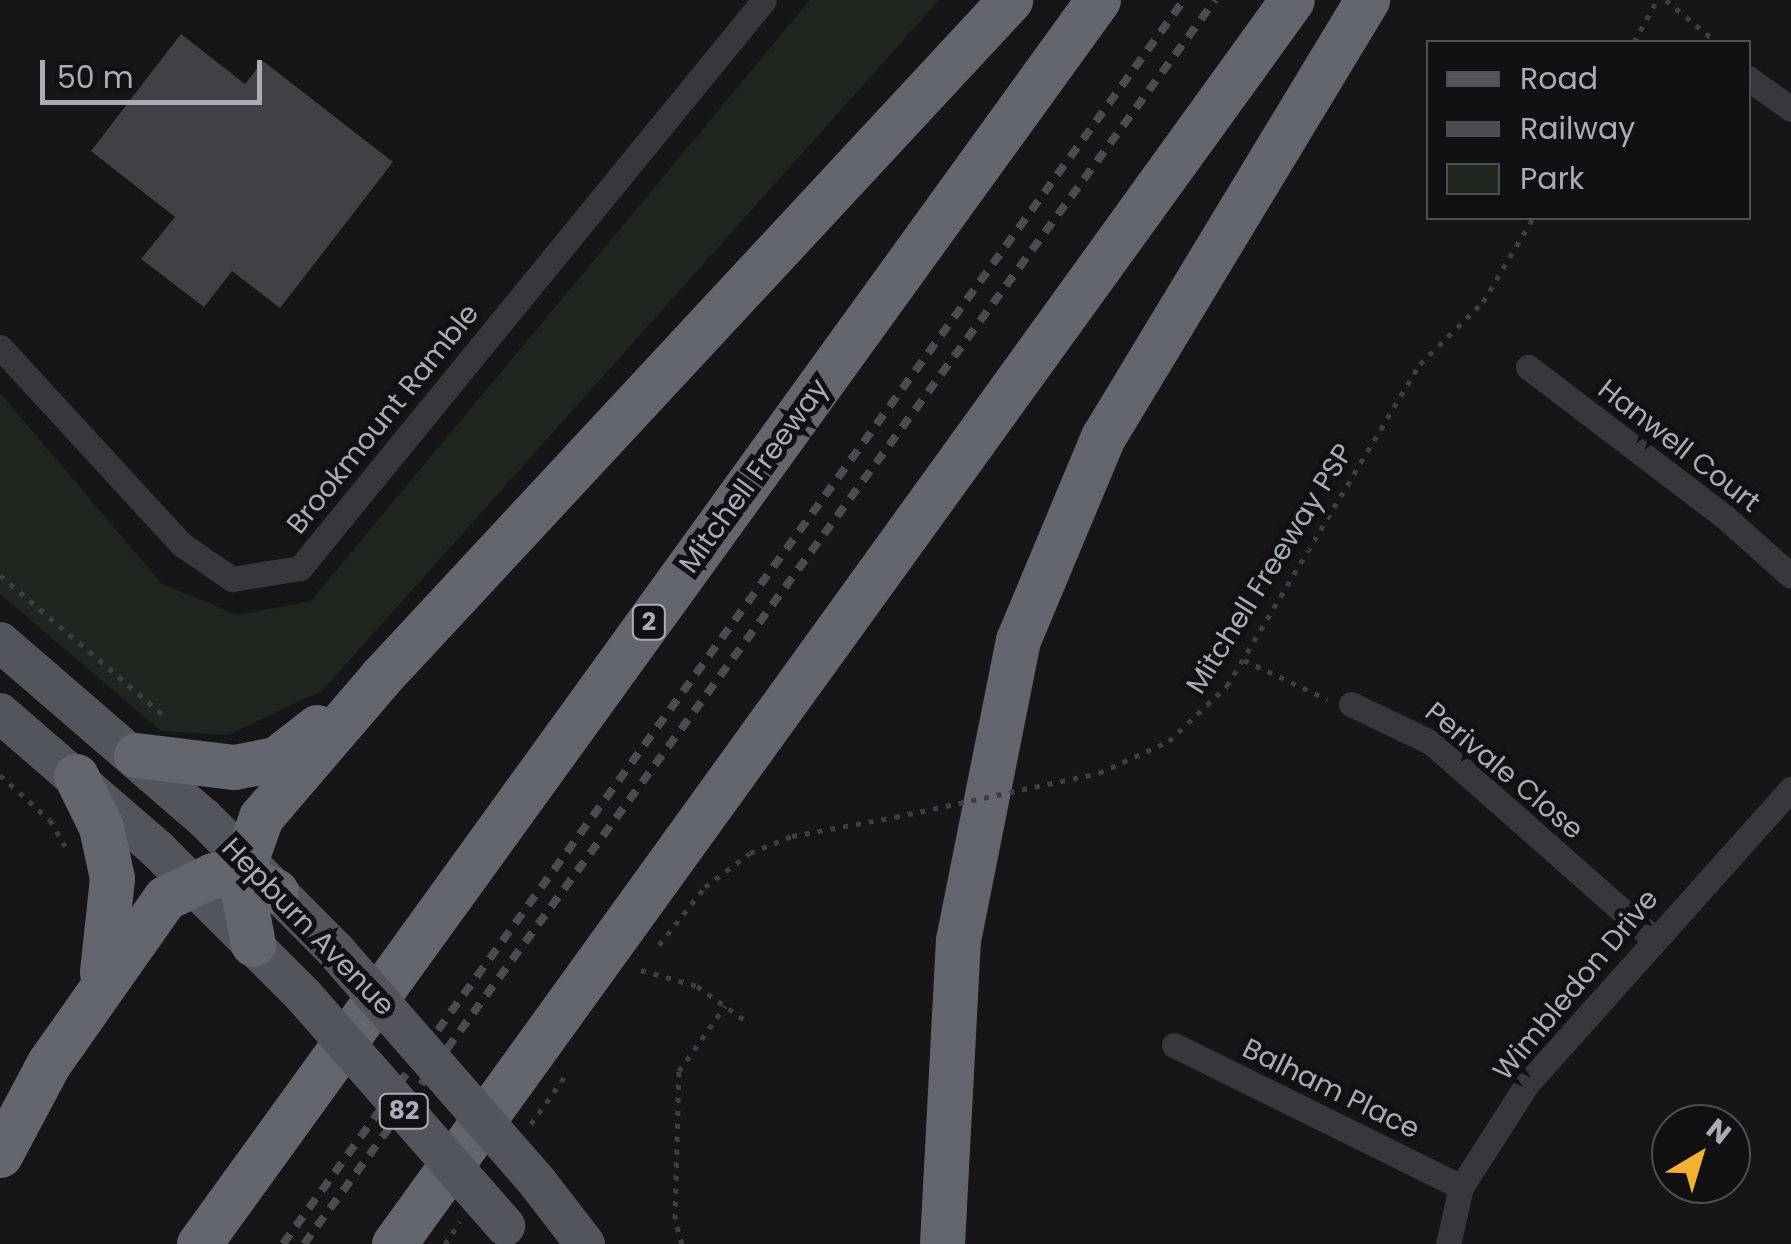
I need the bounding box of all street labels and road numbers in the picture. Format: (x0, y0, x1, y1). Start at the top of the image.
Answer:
street label: Brookmount Ramble (280, 297, 486, 541)
street label: Mitchell Freeway (672, 372, 836, 580)
street label: Hanwell Court (1591, 372, 1767, 520)
street label: Mitchell Freeway PSP (1179, 438, 1361, 700)
road number: 2 (632, 602, 666, 642)
street label: Perivale Close (1418, 695, 1590, 847)
street label: Hepburn Avenue (215, 831, 401, 1023)
street label: Wimbledon Drive (1486, 883, 1666, 1087)
street label: Balham Place (1237, 1032, 1425, 1146)
road number: 82 (376, 1091, 432, 1131)

